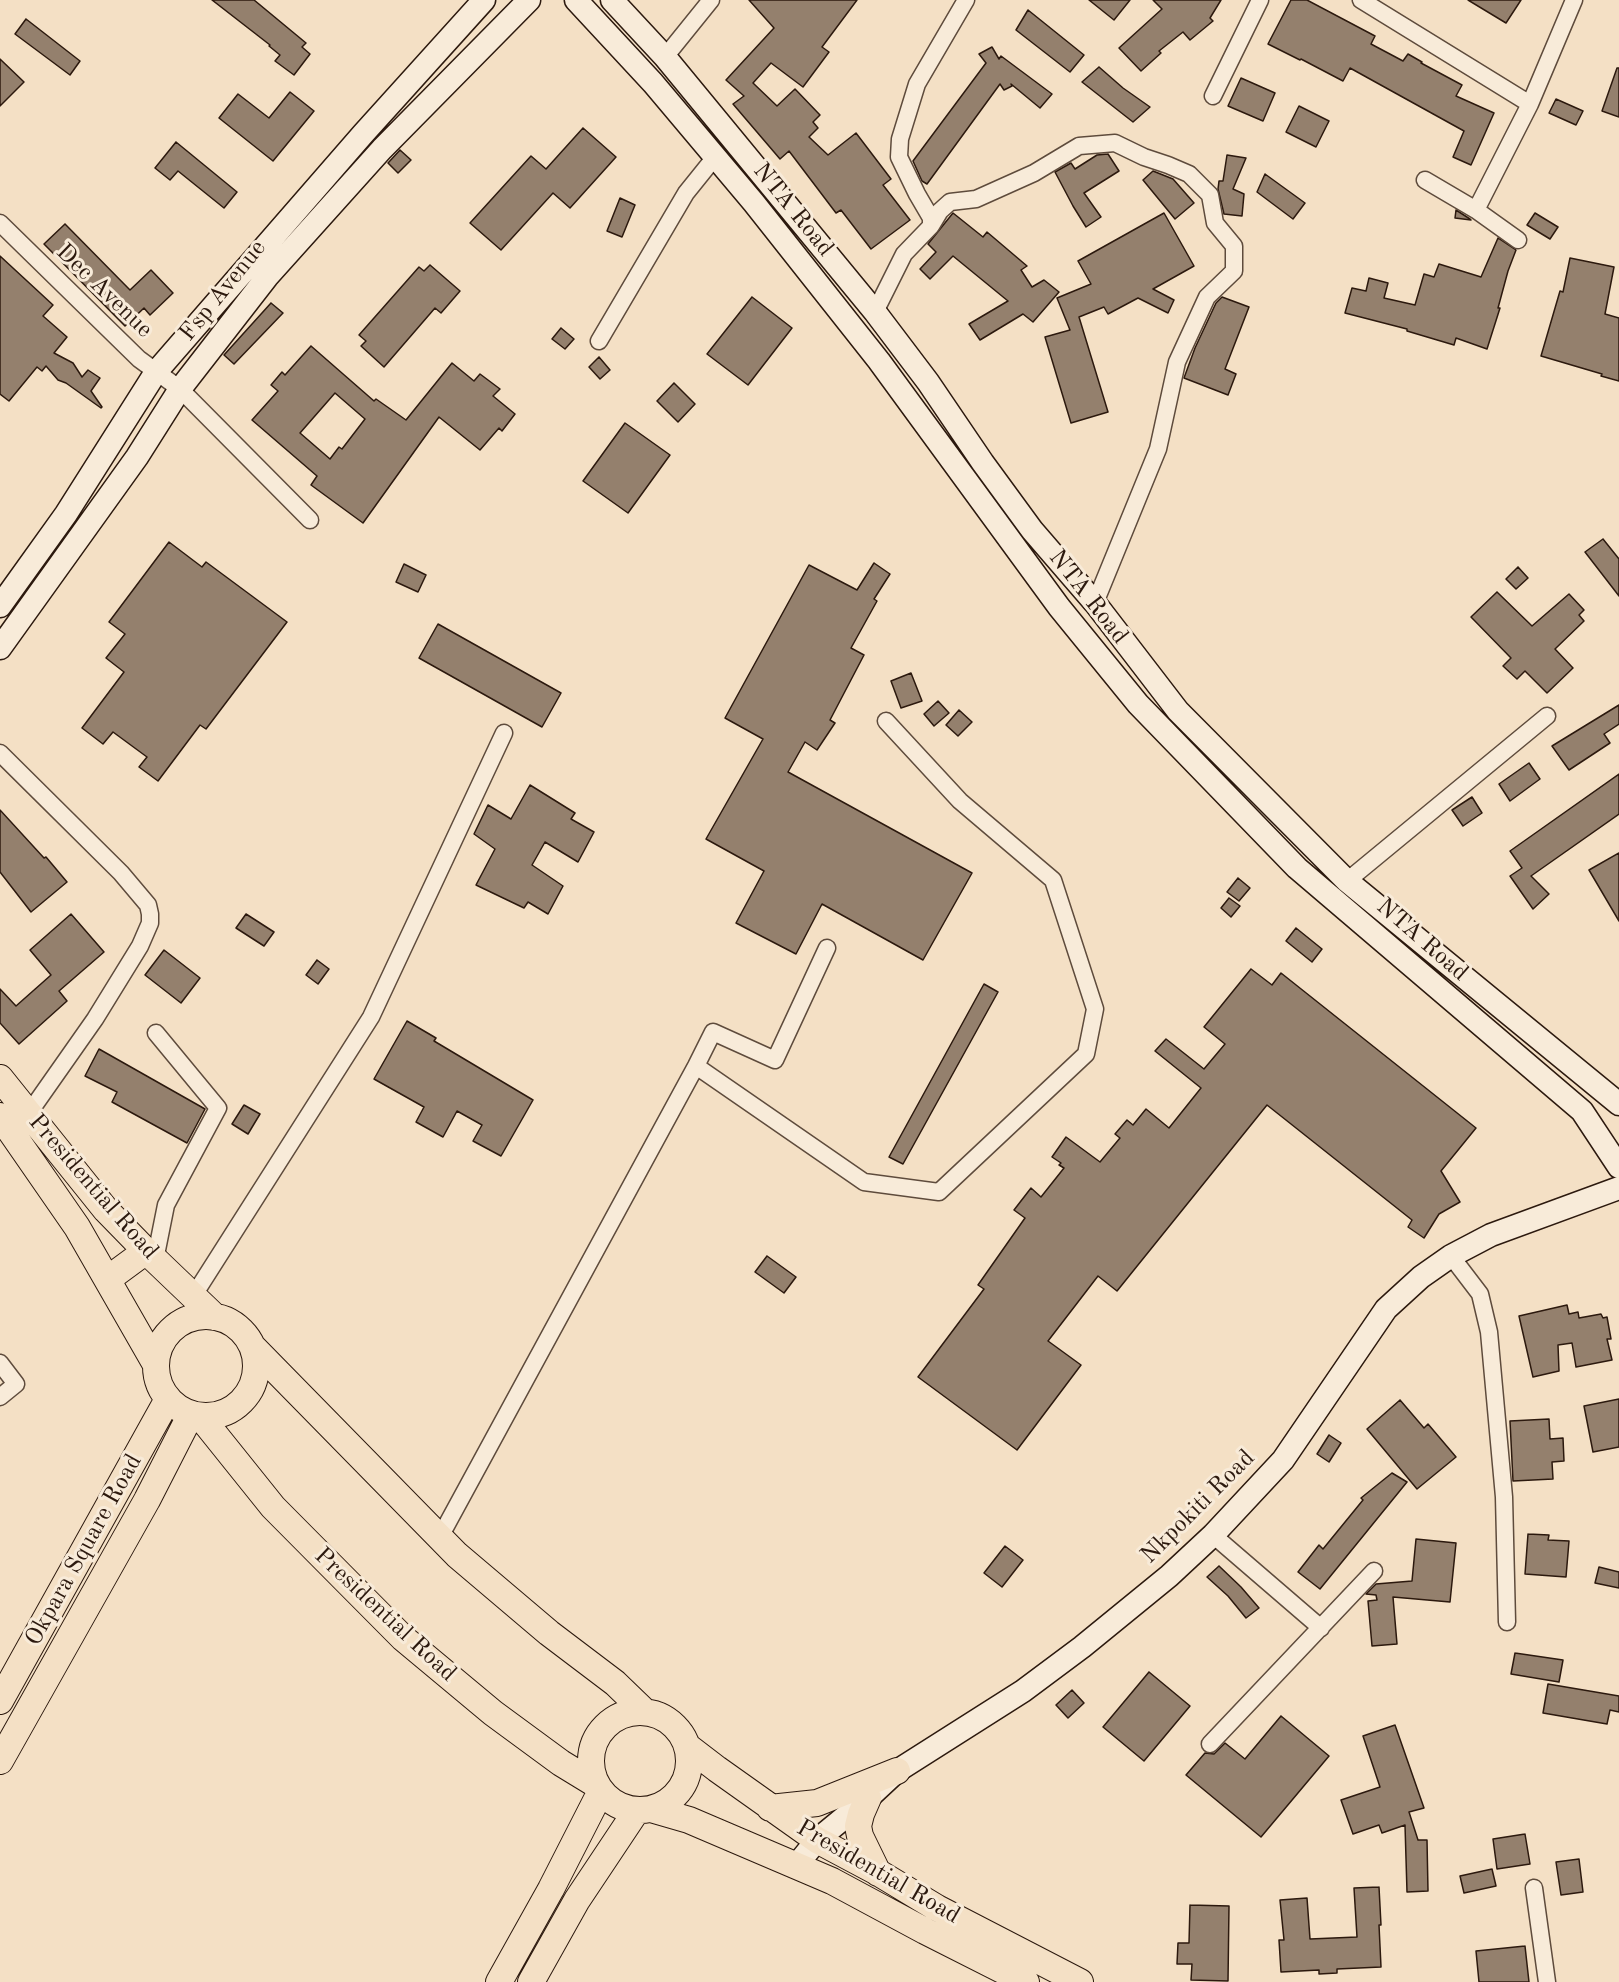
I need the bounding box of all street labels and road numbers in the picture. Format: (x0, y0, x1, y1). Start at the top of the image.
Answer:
street label: NTA Road (746, 157, 840, 263)
street label: Fsp Avenue (173, 235, 273, 347)
street label: Dec Avenue (50, 238, 158, 344)
street label: NTA Road (1042, 544, 1134, 650)
street label: NTA Road (1370, 892, 1474, 988)
street label: Presidential Road (22, 1108, 164, 1266)
street label: Nkpokiti Road (1135, 1444, 1261, 1570)
street label: Okpara Square Road (19, 1449, 149, 1651)
street label: Presidential Road (308, 1542, 462, 1688)
street label: Presidential Road (791, 1814, 965, 1930)

